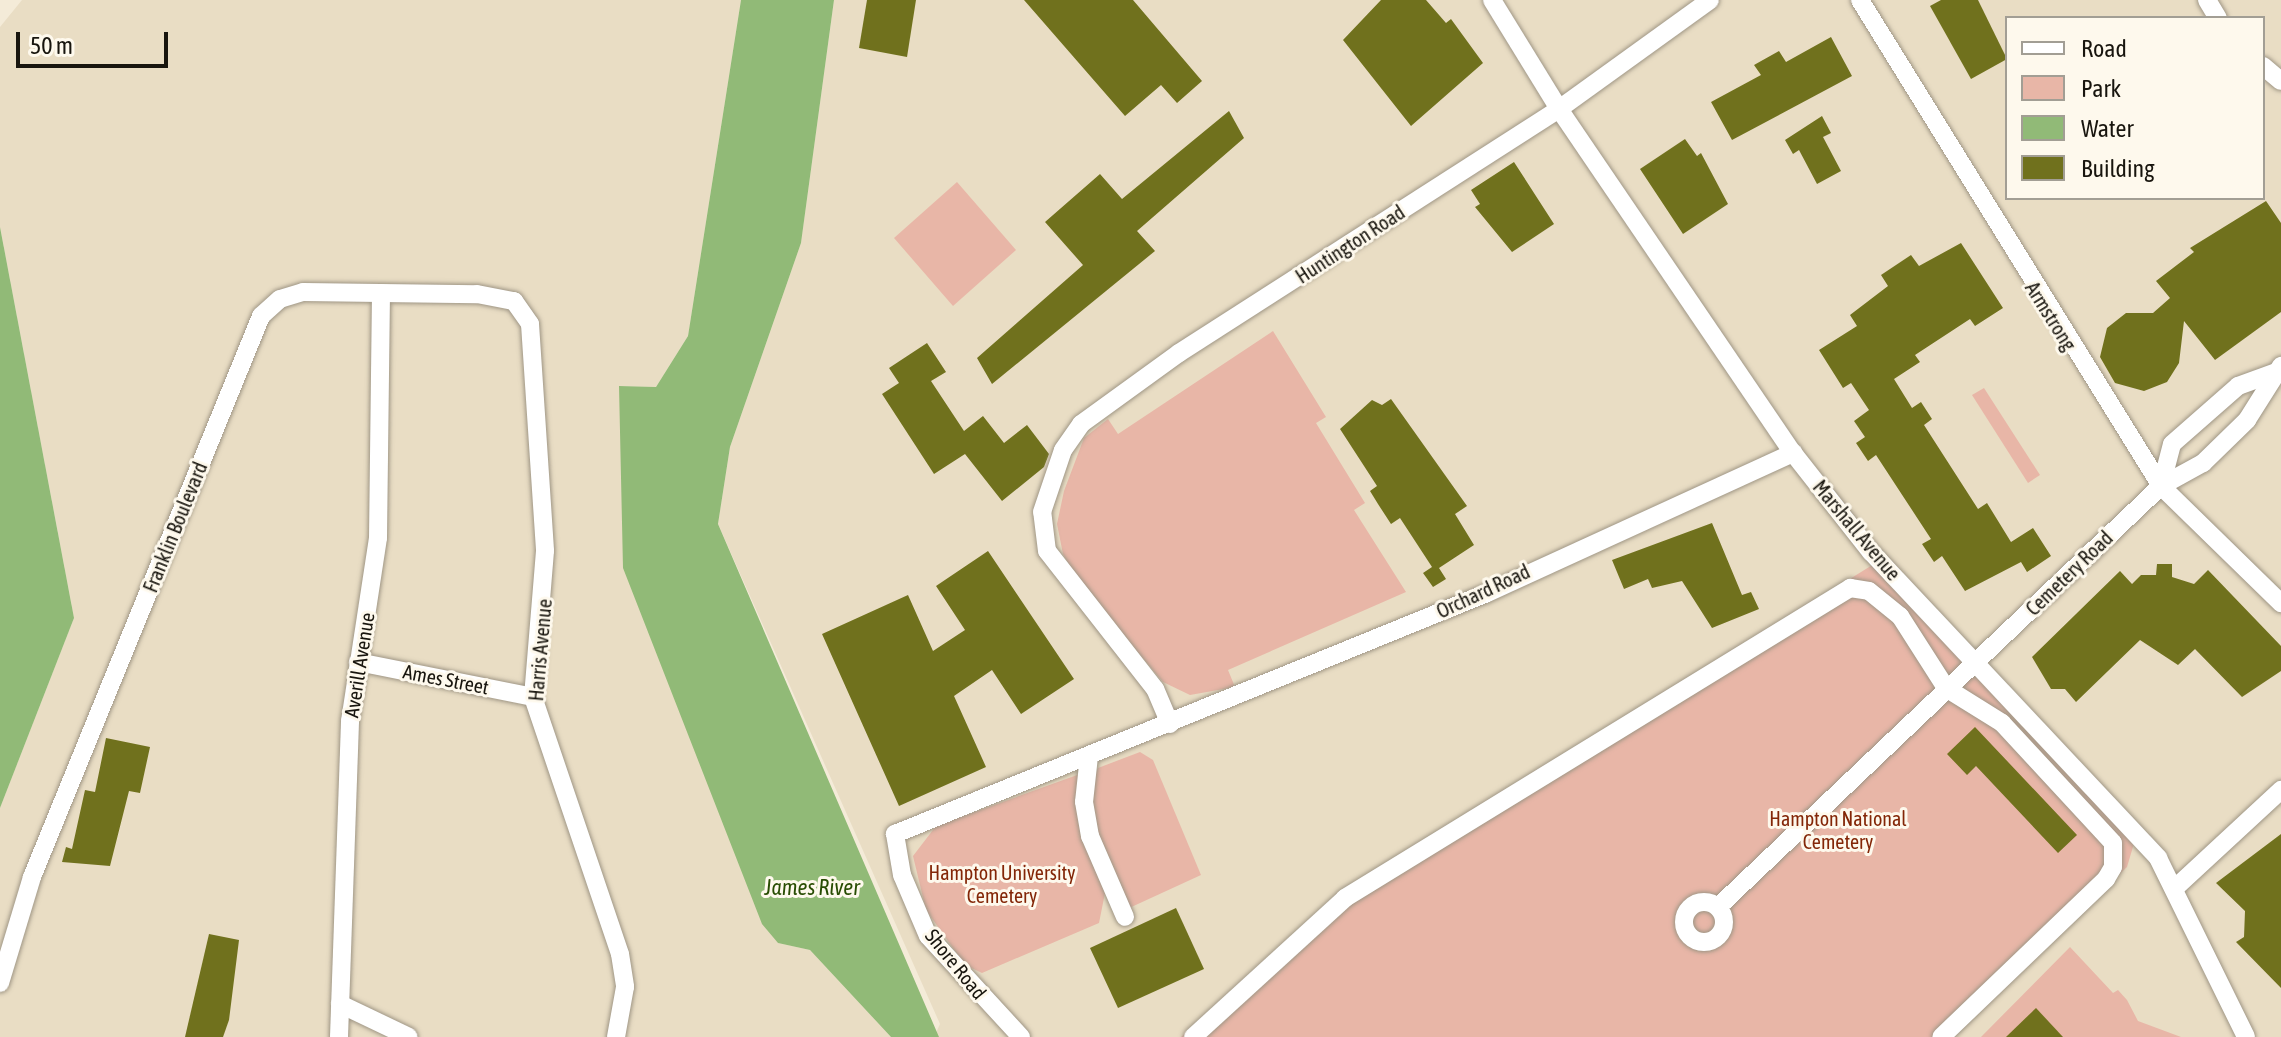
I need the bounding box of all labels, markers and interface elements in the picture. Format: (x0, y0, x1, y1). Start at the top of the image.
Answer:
scale bar (20, 16, 172, 66)
legend (2005, 16, 2265, 200)
text: 50 m (30, 32, 73, 59)
text: Road (2081, 35, 2127, 62)
text: Park (2081, 75, 2121, 102)
text: Water (2081, 115, 2134, 142)
text: Building (2081, 155, 2154, 182)
street label: Huntington Road (1291, 200, 1409, 288)
street label: Armstrong (2021, 277, 2081, 355)
street label: Franklin Boulevard (138, 458, 212, 596)
street label: Marshall Avenue (1808, 475, 1906, 585)
street label: Cemetery Road (2021, 526, 2117, 620)
street label: Orchard Road (1432, 559, 1534, 623)
street label: Harris Avenue (524, 598, 556, 702)
street label: Averill Avenue (339, 611, 379, 719)
street label: Ames Street (401, 659, 491, 699)
park label: Hampton National Cemetery (1769, 806, 1907, 853)
park label: Hampton University Cemetery (929, 860, 1075, 907)
water label: James River (764, 875, 860, 901)
street label: Shore Road (920, 924, 992, 1004)

